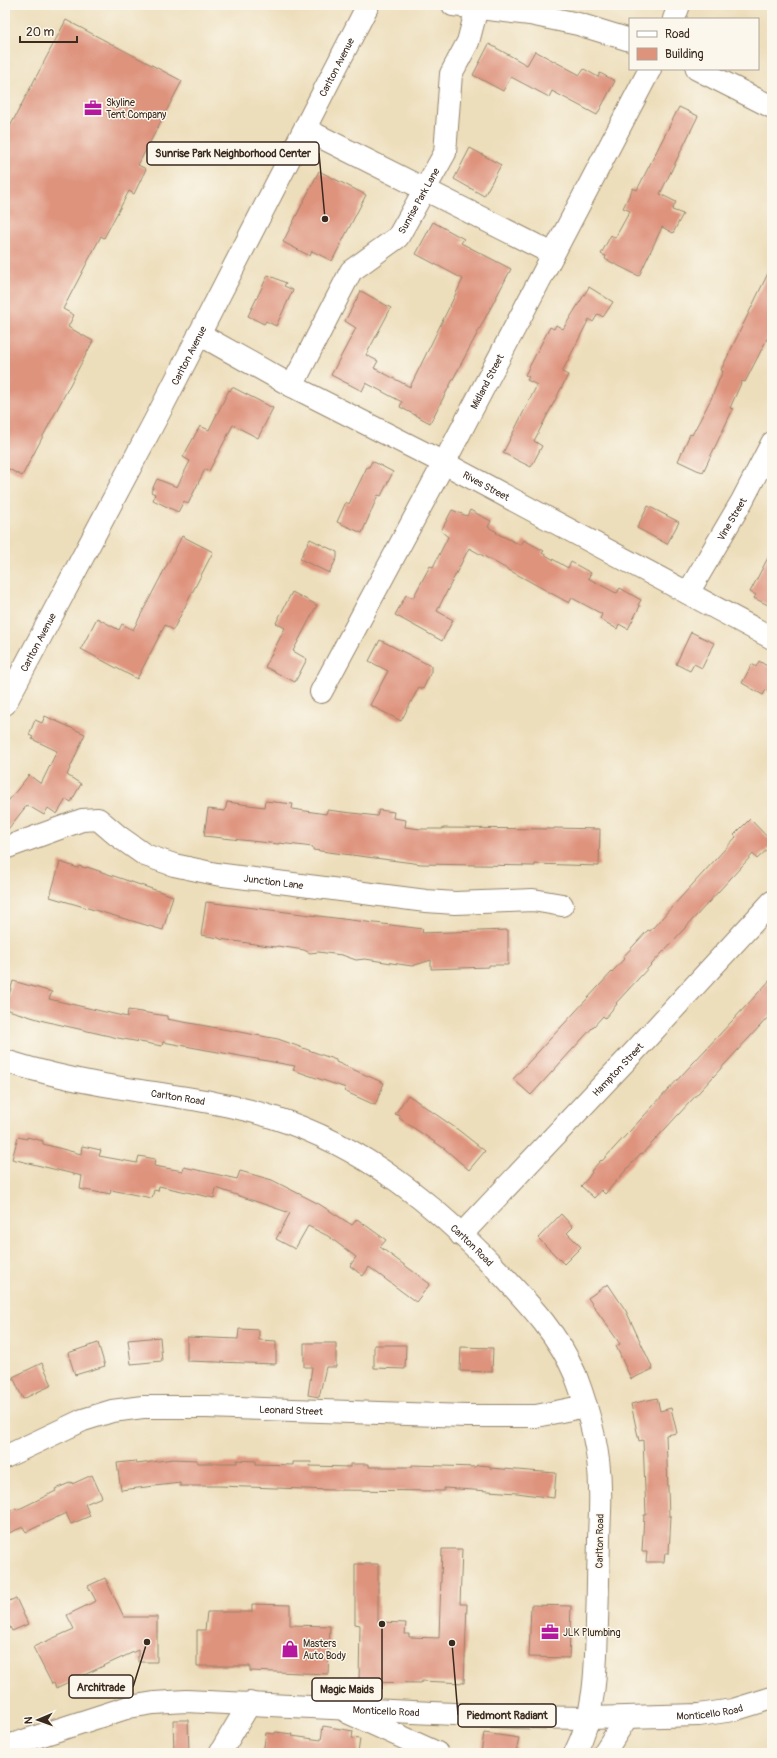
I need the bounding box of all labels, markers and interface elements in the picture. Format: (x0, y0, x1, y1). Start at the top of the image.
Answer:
scale bar (20, 18, 77, 44)
legend (629, 18, 759, 70)
text: 20 m (26, 25, 55, 40)
text: Road (665, 27, 690, 42)
street label: Carlton Avenue (317, 36, 357, 99)
text: Building (665, 47, 704, 62)
place label: Skyline Tent Company (106, 97, 167, 121)
office icon: Skyline Tent Company (83, 98, 103, 118)
callout: Sunrise Park Neighborhood Center (147, 142, 319, 165)
text: Sunrise Park Neighborhood Center (155, 147, 312, 160)
street label: Sunrise Park Lane (396, 166, 443, 236)
street label: Carlton Avenue (169, 324, 210, 387)
street label: Midland Street (468, 351, 507, 411)
street label: Rives Street (461, 469, 512, 504)
street label: Vine Street (715, 495, 750, 543)
street label: Carlton Avenue (18, 611, 59, 674)
street label: Junction Lane (243, 873, 304, 892)
street label: Hampton Street (590, 1040, 647, 1099)
street label: Carlton Road (150, 1088, 206, 1108)
street label: Carlton Road (448, 1222, 495, 1269)
street label: Leonard Street (259, 1404, 324, 1418)
street label: Carlton Road (594, 1514, 606, 1568)
office icon: JLK Plumbing (540, 1622, 560, 1642)
place label: JLK Plumbing (563, 1627, 620, 1639)
place label: Masters Auto Body (303, 1638, 347, 1662)
shop icon: Masters Auto Body (280, 1639, 300, 1659)
callout: Architrade (69, 1675, 133, 1698)
callout: Magic Maids (312, 1678, 382, 1701)
text: Architrade (77, 1681, 126, 1694)
text: Magic Maids (320, 1683, 374, 1696)
north arrow (18, 1700, 58, 1740)
street label: Monticello Road (676, 1702, 745, 1723)
street label: Monticello Road (352, 1704, 420, 1719)
callout: Piedmont Radiant (458, 1704, 556, 1727)
text: Piedmont Radiant (466, 1709, 548, 1722)
text: N (22, 1716, 35, 1724)

